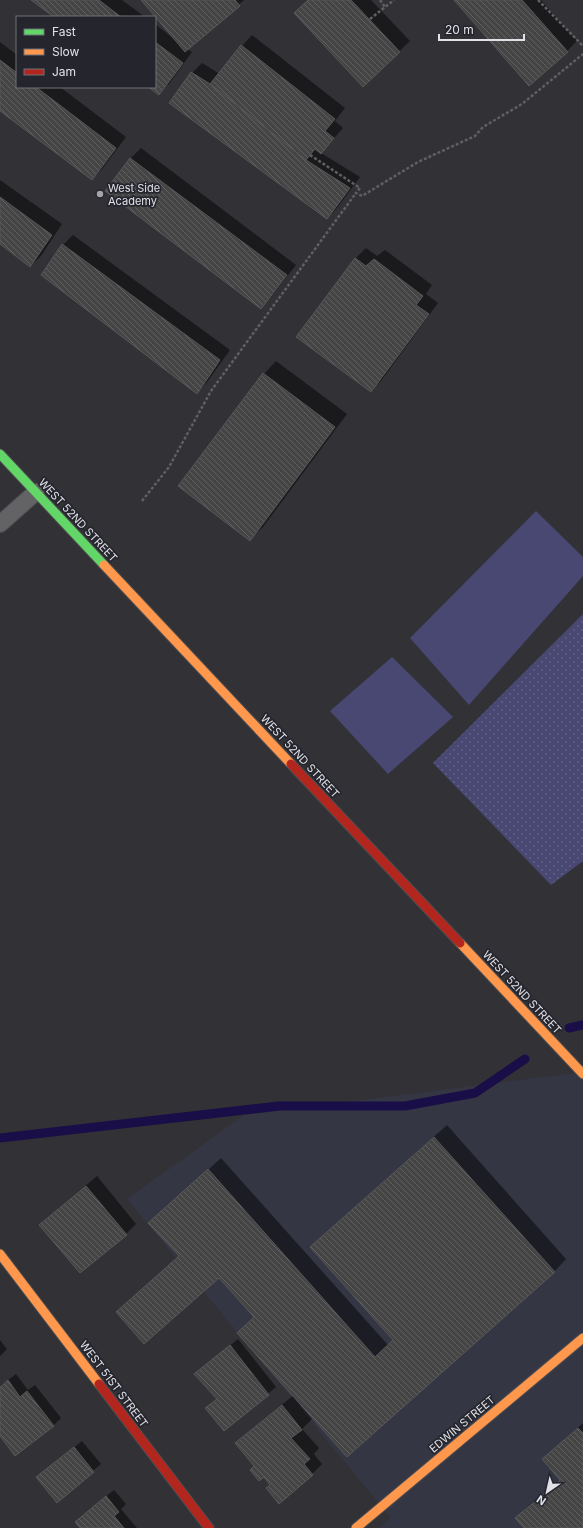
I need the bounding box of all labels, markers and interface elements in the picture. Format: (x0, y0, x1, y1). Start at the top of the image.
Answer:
legend (16, 16, 156, 88)
scale bar (439, 16, 524, 42)
text: 20 m (445, 22, 474, 37)
text: Fast (52, 24, 76, 39)
text: Slow (52, 44, 80, 59)
text: Jam (52, 64, 76, 79)
place label: West Side Academy (108, 181, 160, 208)
marker: West Side Academy (95, 189, 105, 199)
street label: WEST 52ND STREET (36, 475, 120, 565)
street label: WEST 52ND STREET (258, 711, 342, 801)
street label: WEST 52ND STREET (480, 947, 564, 1037)
street label: WEST 51ST STREET (77, 1338, 151, 1430)
street label: EDWIN STREET (426, 1393, 498, 1455)
north arrow (527, 1472, 567, 1512)
text: N (534, 1492, 549, 1508)

